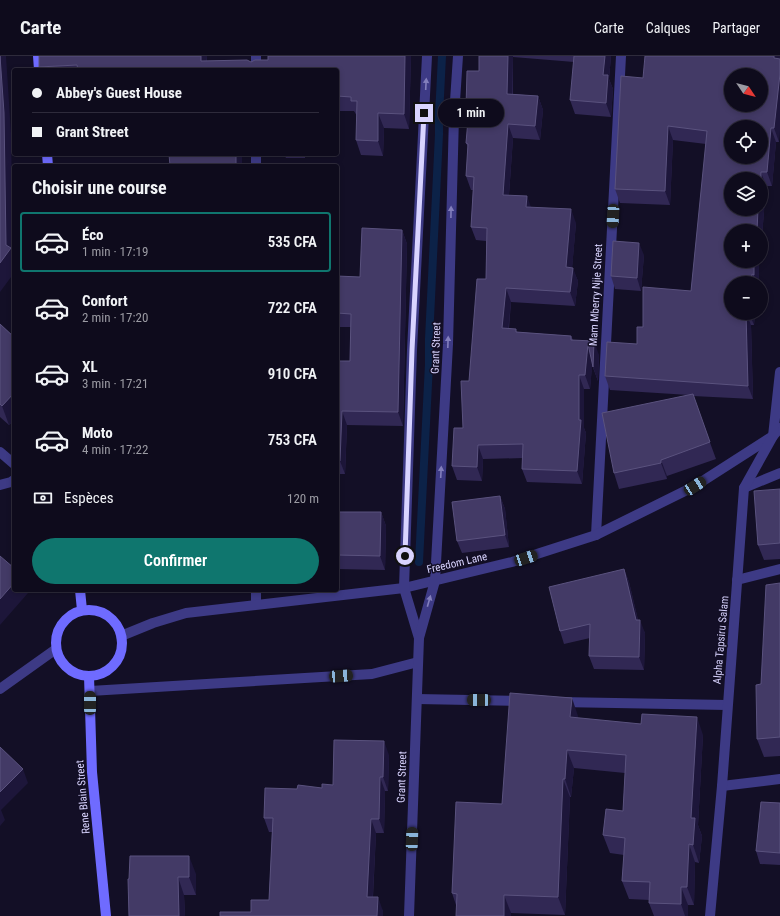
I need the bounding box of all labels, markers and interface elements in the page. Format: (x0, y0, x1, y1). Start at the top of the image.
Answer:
text: Carte (20, 16, 61, 39)
text: Carte (594, 20, 624, 36)
text: Calques (646, 20, 690, 36)
text: Partager (712, 20, 760, 36)
north arrow (724, 68, 768, 112)
map controls (724, 68, 768, 320)
one-way arrow (422, 78, 429, 90)
text: Abbey's Guest House (56, 84, 182, 102)
callout: 1 min (438, 99, 504, 127)
route end (415, 104, 433, 122)
text: 1 min (457, 105, 485, 120)
button: locate (724, 120, 768, 164)
text: Grant Street (56, 123, 129, 141)
button: layers (724, 172, 768, 216)
text: Choisir une course (32, 177, 167, 198)
car (606, 204, 620, 228)
one-way arrow (448, 206, 455, 218)
icon: car (34, 224, 70, 260)
button: + (724, 224, 768, 268)
text: Éco (82, 226, 104, 244)
text: 535 CFA (268, 233, 317, 251)
text: 1 min · 17:19 (82, 244, 148, 259)
street label: Mam Mberry Njie Street (587, 244, 605, 346)
button: − (724, 276, 768, 320)
icon: car (34, 290, 70, 326)
text: Confort (82, 292, 128, 310)
text: 722 CFA (268, 299, 317, 317)
text: 2 min · 17:20 (82, 310, 148, 325)
street label: Grant Street (429, 322, 443, 374)
one-way arrow (445, 335, 451, 348)
icon: car (34, 356, 70, 392)
text: XL (82, 358, 98, 376)
text: 910 CFA (268, 365, 317, 383)
text: 3 min · 17:21 (82, 376, 148, 391)
icon: car (34, 422, 70, 458)
text: Moto (82, 424, 113, 442)
text: 753 CFA (268, 431, 317, 449)
text: 4 min · 17:22 (82, 442, 148, 457)
one-way arrow (438, 466, 445, 478)
car (682, 474, 708, 498)
icon: cash (32, 487, 54, 509)
text: Espèces (64, 489, 114, 507)
text: 120 m (287, 491, 319, 506)
button: Confirmer (32, 538, 319, 584)
route start (396, 547, 414, 565)
car (513, 549, 539, 567)
street label: Freedom Lane (426, 550, 488, 576)
one-way arrow (426, 594, 432, 606)
street label: Alpha Tapsiru Salam (711, 595, 731, 685)
car (329, 669, 353, 683)
car (84, 691, 96, 715)
car (467, 694, 491, 706)
street label: Grant Street (395, 751, 409, 803)
street label: Rene Blain Street (73, 760, 93, 834)
car (406, 827, 418, 851)

